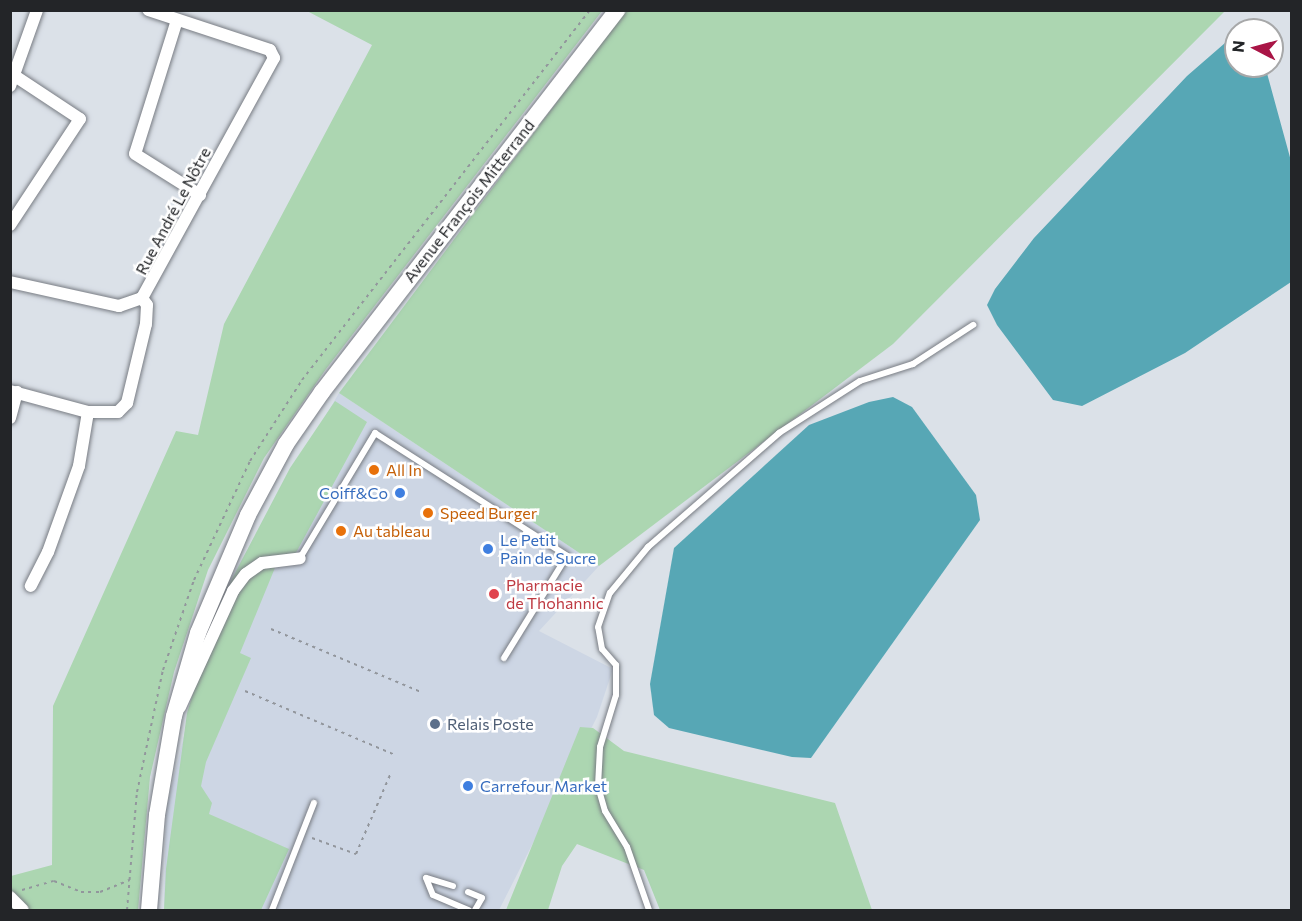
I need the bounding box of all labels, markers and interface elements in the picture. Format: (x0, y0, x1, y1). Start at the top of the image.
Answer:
north arrow (1224, 18, 1284, 78)
text: N (1228, 39, 1248, 53)
street label: Avenue François Mitterrand (399, 116, 539, 286)
street label: Rue André Le Nôtre (131, 144, 215, 278)
place label: All In (386, 460, 422, 480)
marker: All In (367, 463, 381, 477)
place label: Coiff&Co (319, 483, 388, 503)
marker: Coiff&Co (393, 486, 407, 500)
place label: Speed Burger (440, 503, 537, 523)
marker: Speed Burger (421, 506, 435, 520)
place label: Au tableau (353, 521, 430, 541)
marker: Au tableau (334, 524, 348, 538)
place label: Le Petit Pain de Sucre (500, 530, 596, 568)
marker: Le Petit Pain de Sucre (481, 542, 495, 556)
place label: Pharmacie de Thohannic (506, 575, 604, 613)
marker: Pharmacie de Thohannic (487, 587, 501, 601)
place label: Relais Poste (447, 714, 534, 734)
marker: Relais Poste (428, 717, 442, 731)
place label: Carrefour Market (480, 776, 607, 796)
marker: Carrefour Market (461, 779, 475, 793)

